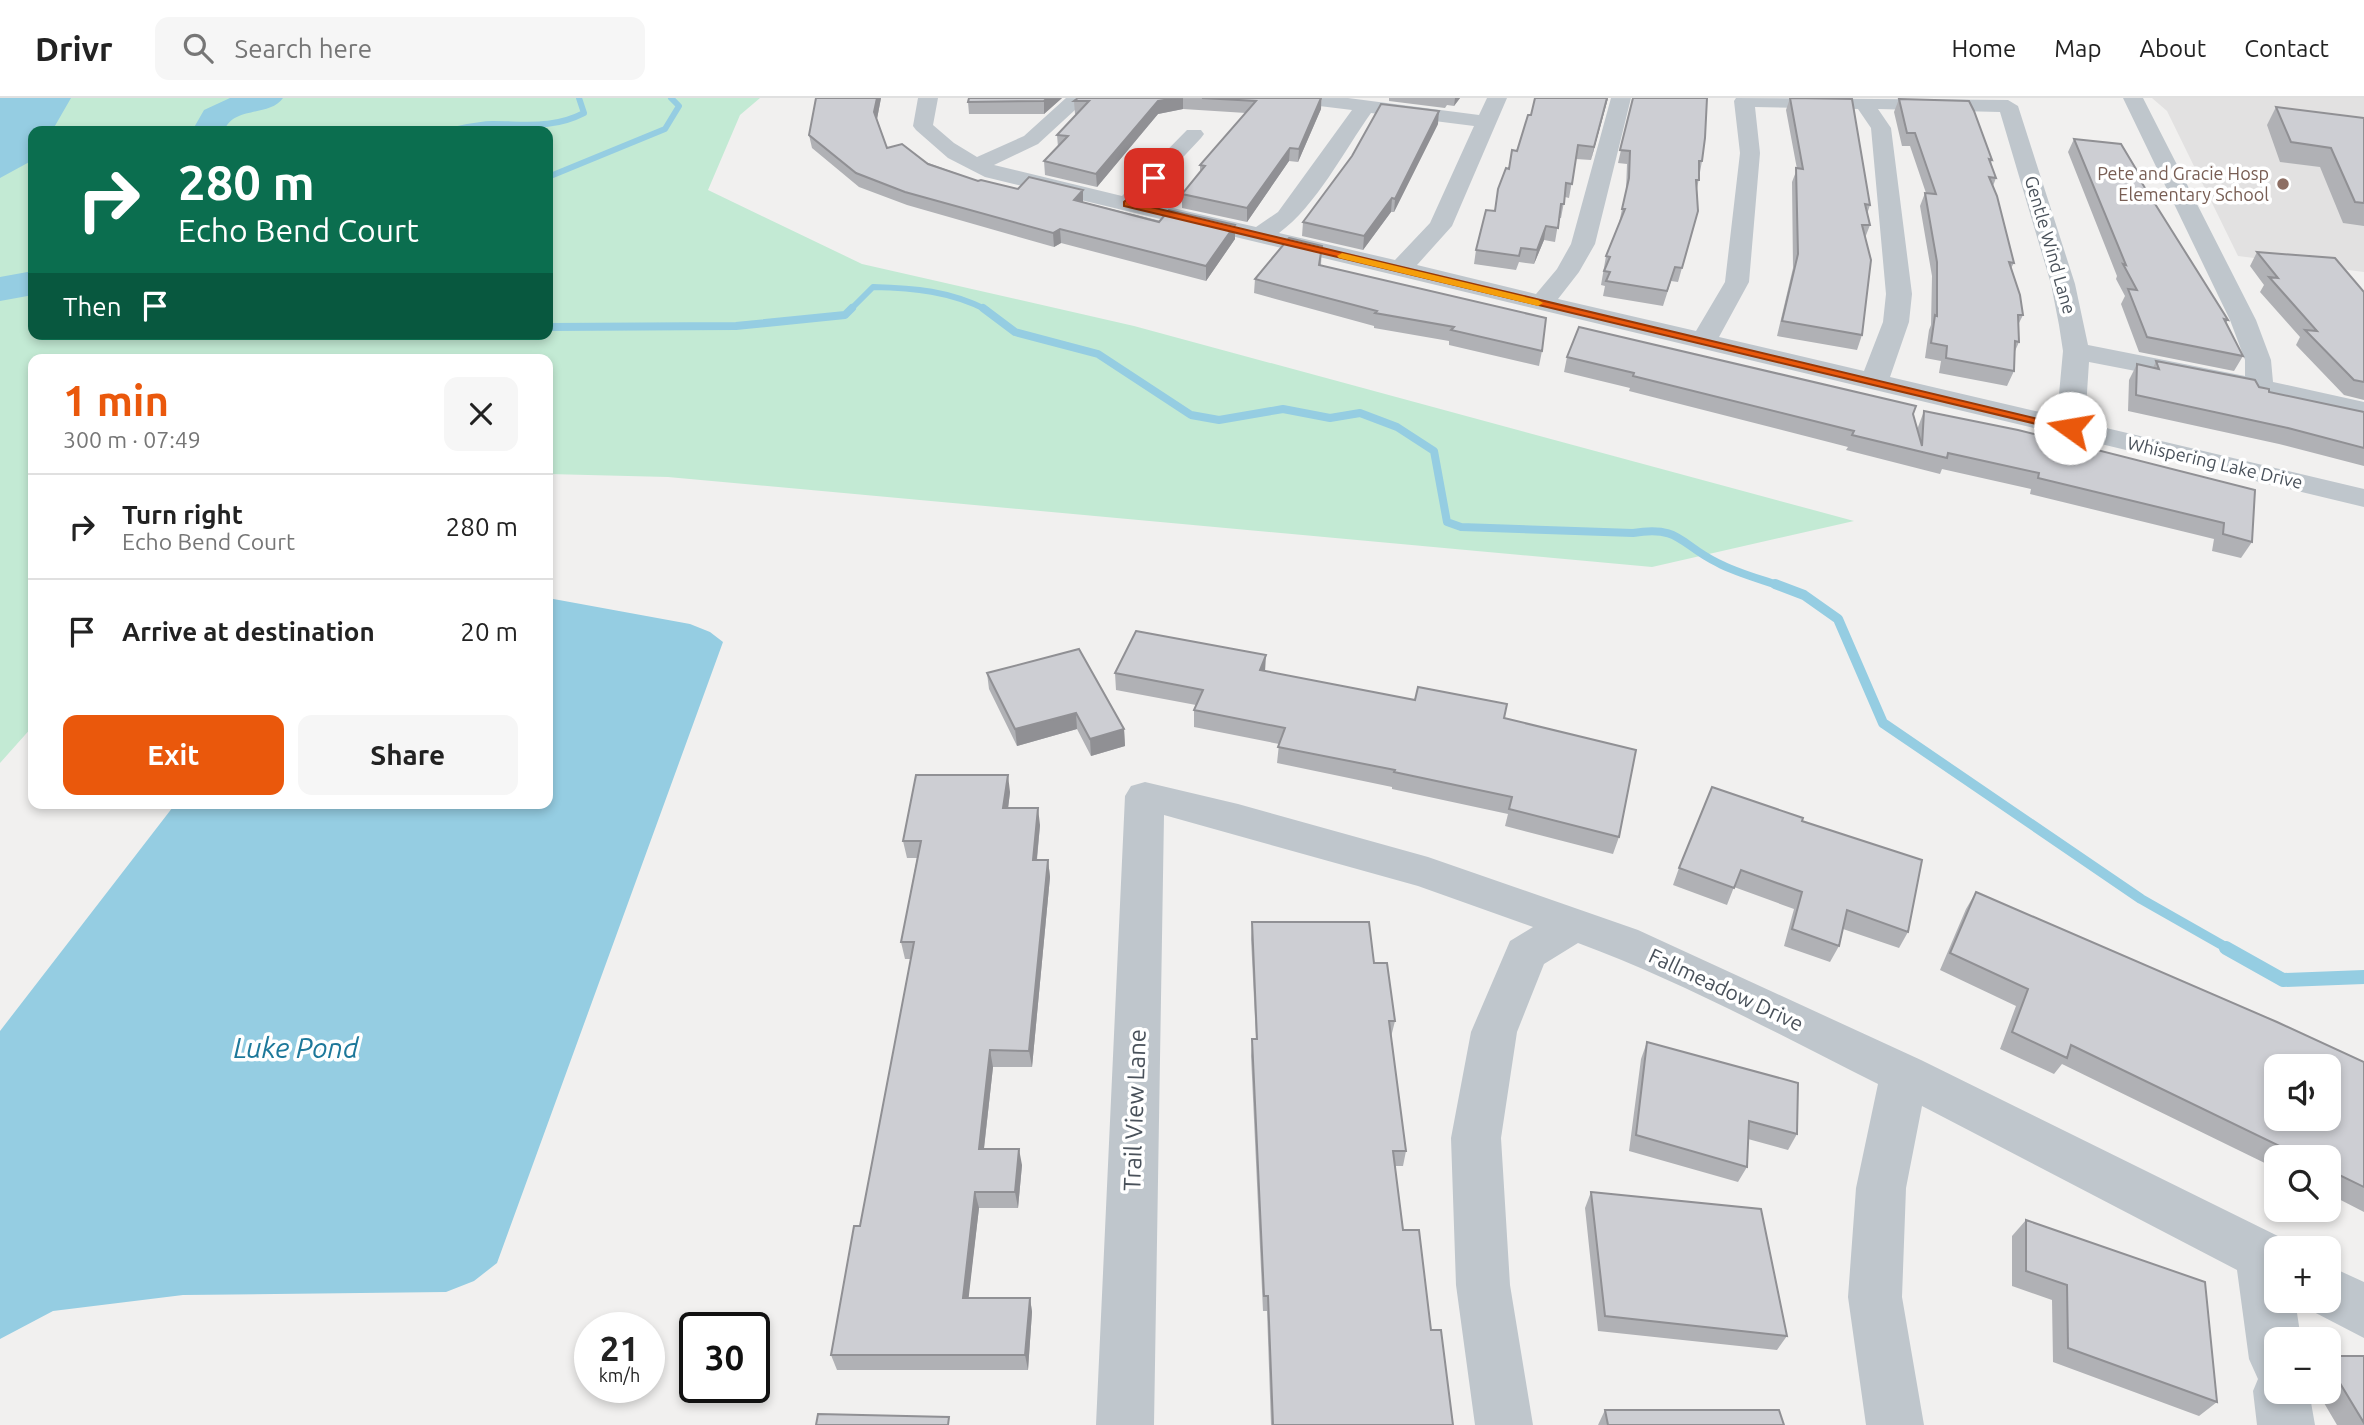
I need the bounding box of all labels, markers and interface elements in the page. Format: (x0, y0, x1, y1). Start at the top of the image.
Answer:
search box (155, 17, 645, 80)
icon: search (179, 29, 217, 67)
text: Drivr (35, 30, 113, 67)
text: Search here (235, 34, 372, 63)
text: Home (1951, 35, 2016, 62)
text: Map (2054, 35, 2101, 62)
text: About (2139, 35, 2206, 62)
text: Contact (2244, 35, 2329, 62)
pin (1124, 148, 1184, 208)
icon: right (63, 154, 154, 245)
text: 280 m (178, 154, 315, 209)
icon: arrive (1135, 159, 1173, 197)
place label: Pete and Gracie Hosp Elementary School (2097, 163, 2269, 204)
street label: Gentle Wind Lane (2022, 173, 2080, 316)
marker: Pete and Gracie Hosp Elementary School (2275, 176, 2291, 192)
text: Echo Bend Court (178, 212, 419, 248)
icon: arrive (136, 287, 174, 325)
text: Then (63, 292, 122, 321)
text: 1 min (63, 377, 169, 424)
button: close (444, 377, 518, 451)
position arrow (2033, 391, 2107, 465)
text: 300 m · 07:49 (63, 427, 201, 452)
street label: Whispering Lake Drive (2126, 432, 2305, 492)
text: Turn right (122, 500, 243, 529)
icon: right (63, 508, 101, 546)
text: 280 m (446, 512, 518, 541)
text: Echo Bend Court (122, 529, 295, 554)
icon: arrive (63, 613, 101, 651)
text: Arrive at destination (122, 617, 375, 646)
text: 20 m (460, 617, 518, 646)
button: Exit (63, 715, 284, 795)
button: Share (298, 715, 518, 795)
street label: Fallmeadow Drive (1645, 943, 1808, 1035)
street label: Trail View Lane (1118, 1028, 1151, 1192)
water label: Luke Pond (233, 1032, 360, 1063)
map controls (2264, 1054, 2341, 1404)
button: sound (2264, 1054, 2341, 1131)
button: search (2264, 1145, 2341, 1222)
button: + (2264, 1236, 2341, 1313)
speed limit sign: 30 (679, 1312, 770, 1403)
button: − (2264, 1327, 2341, 1404)
text: 21 (600, 1328, 639, 1368)
text: km/h (599, 1365, 640, 1385)

